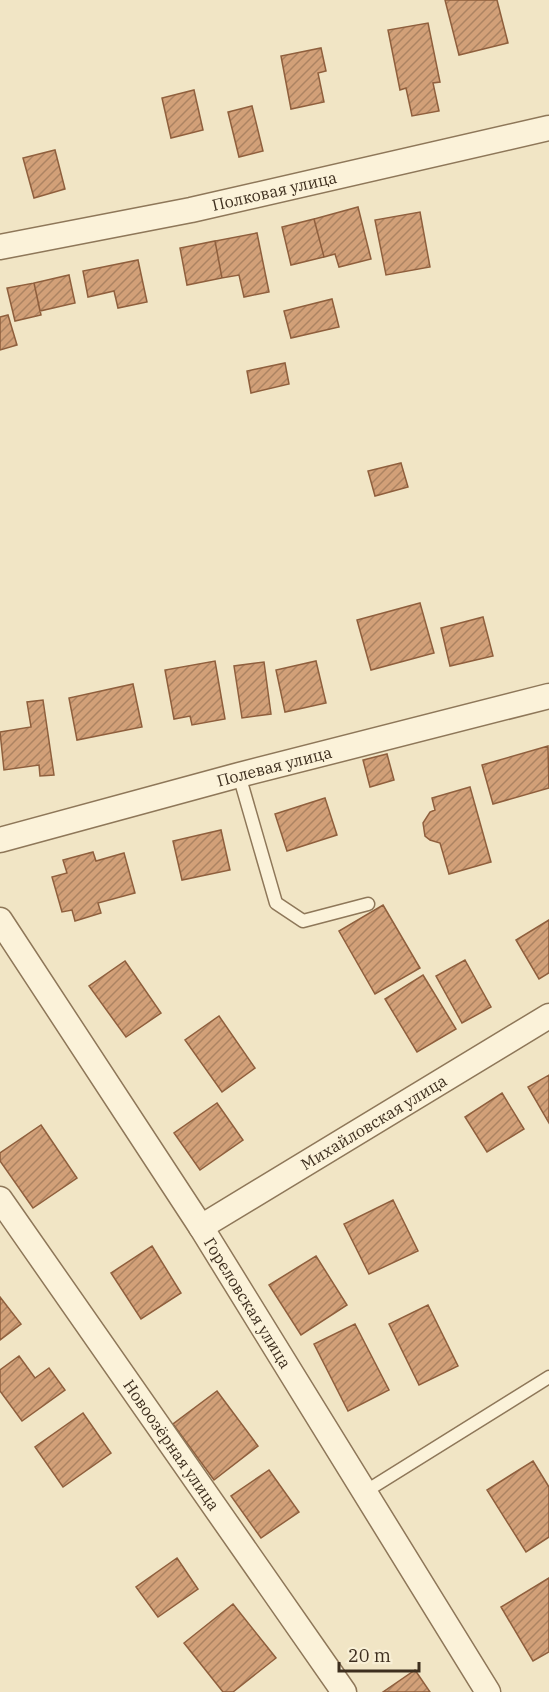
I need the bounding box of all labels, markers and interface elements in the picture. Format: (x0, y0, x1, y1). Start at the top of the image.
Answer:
street label: Полковая улица (210, 167, 339, 215)
street label: Полевая улица (214, 742, 334, 791)
street label: Михайловская улица (297, 1070, 451, 1174)
street label: Гореловская улица (200, 1234, 296, 1372)
street label: Новоозёрная улица (119, 1376, 224, 1515)
scale bar (339, 1635, 418, 1673)
text: 20 m (348, 1644, 391, 1667)

